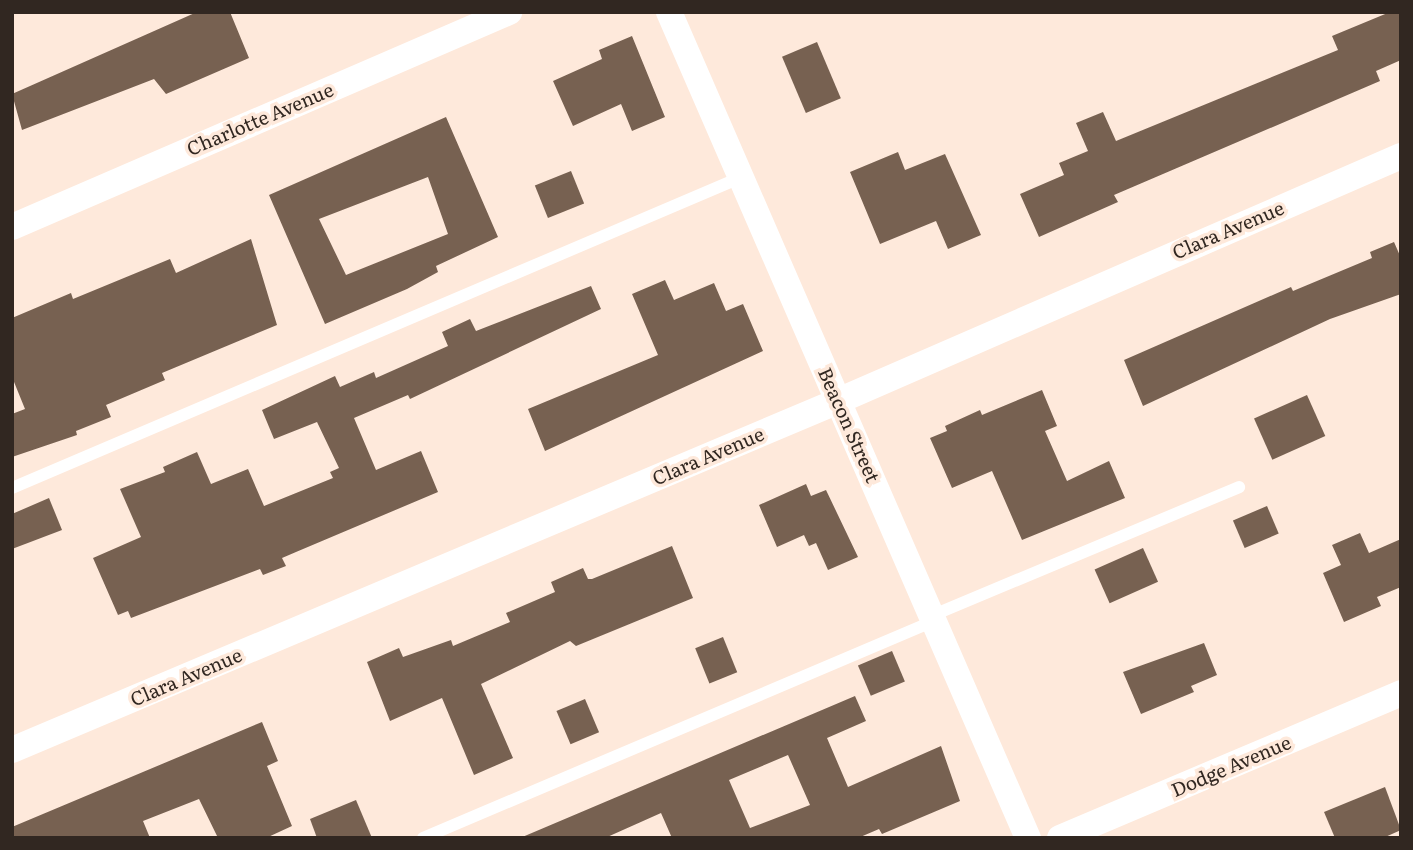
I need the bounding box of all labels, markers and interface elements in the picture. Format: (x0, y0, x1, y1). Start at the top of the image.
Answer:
street label: Charlotte Avenue (183, 78, 337, 160)
street label: Clara Avenue (1169, 196, 1287, 264)
street label: Beacon Street (813, 364, 885, 486)
street label: Clara Avenue (649, 422, 767, 490)
street label: Clara Avenue (127, 643, 245, 711)
street label: Dodge Avenue (1168, 731, 1294, 801)

